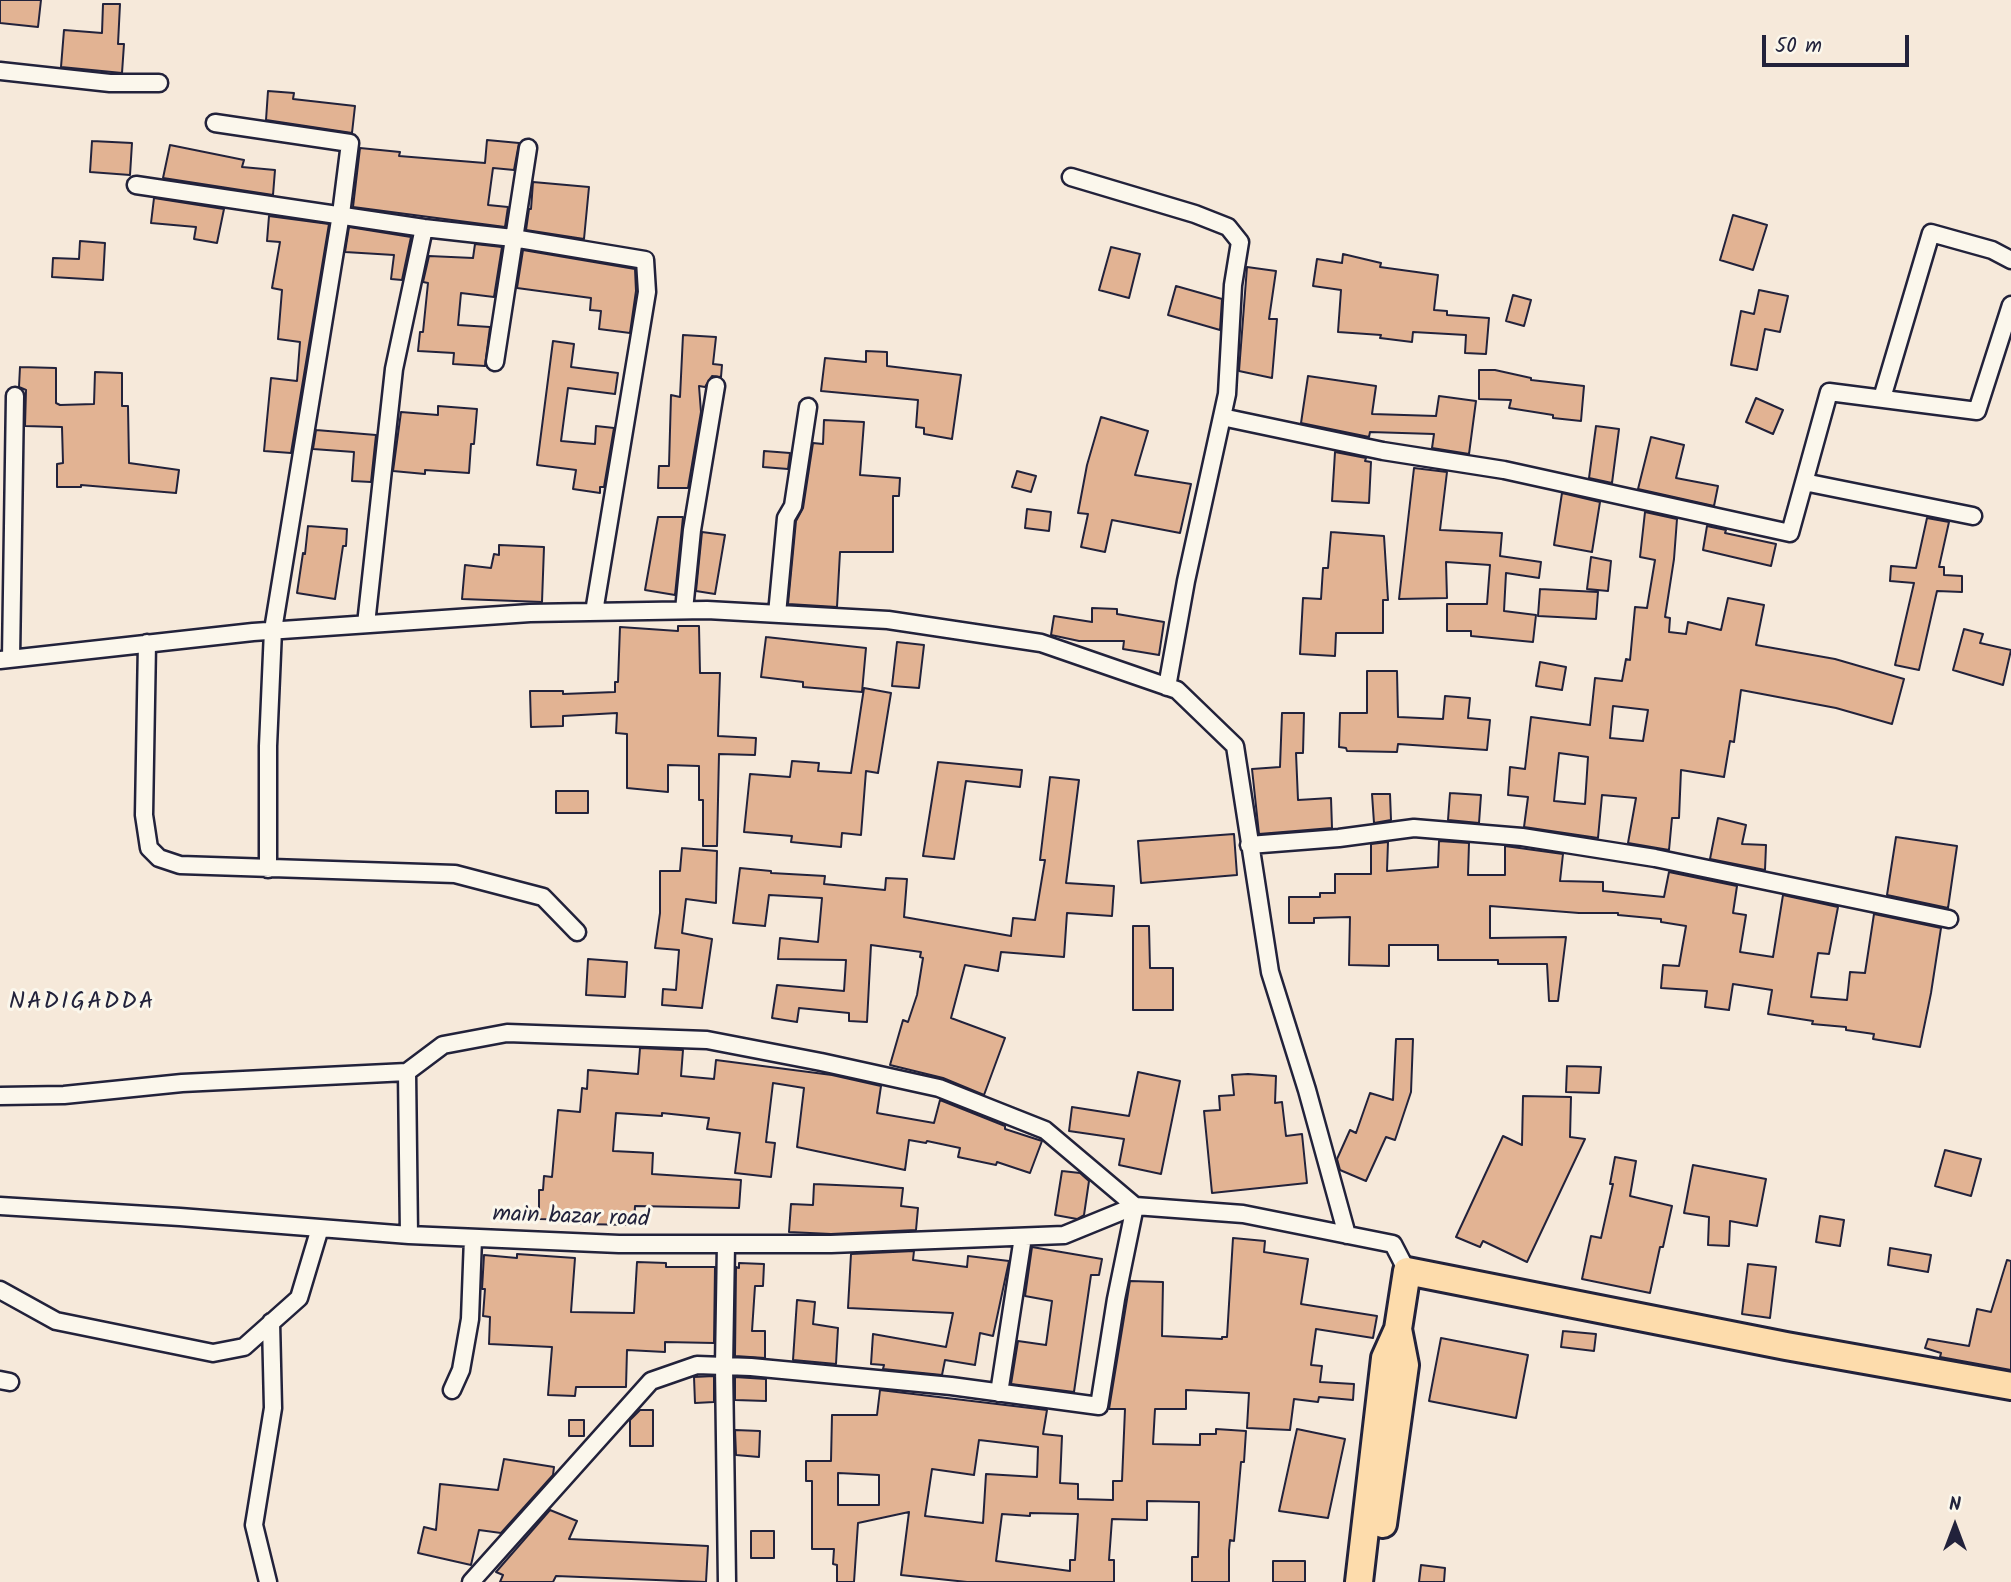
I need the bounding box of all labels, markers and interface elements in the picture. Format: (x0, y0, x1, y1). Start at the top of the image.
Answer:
scale bar (1766, 21, 1913, 65)
text: 50 m (1775, 30, 1822, 63)
district label: NADIGADDA (10, 990, 154, 1018)
street label: main bazar road (492, 1202, 650, 1236)
text: N (1949, 1490, 1961, 1520)
north arrow (1920, 1491, 1990, 1561)

